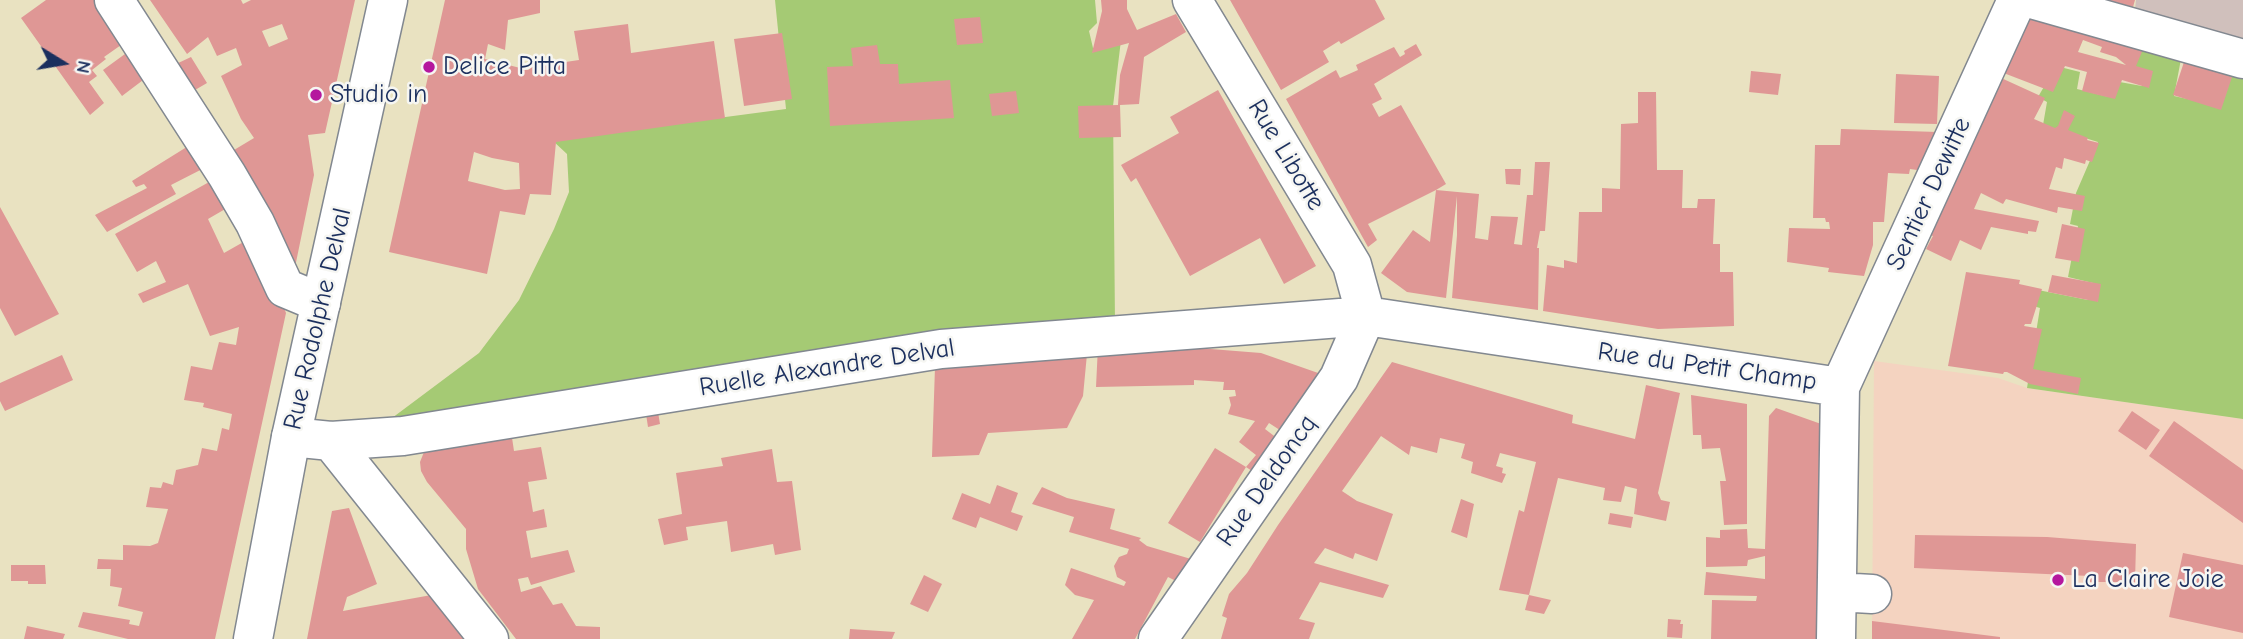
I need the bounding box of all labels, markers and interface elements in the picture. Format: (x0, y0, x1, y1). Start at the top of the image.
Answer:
north arrow (28, 28, 98, 98)
place label: Delice Pitta (443, 51, 566, 83)
text: N (72, 59, 96, 75)
marker: Delice Pitta (421, 59, 437, 75)
place label: Studio in (330, 79, 427, 111)
marker: Studio in (308, 87, 324, 103)
street label: Rue Libotte (1241, 94, 1331, 216)
street label: Sentier Dewitte (1880, 113, 1978, 275)
street label: Rue Rodolphe Delval (277, 205, 359, 433)
street label: Ruelle Alexandre Delval (697, 332, 957, 404)
street label: Rue du Petit Champ (1595, 336, 1819, 398)
street label: Rue Deldoncq (1210, 409, 1324, 553)
place label: La Claire Joie (2072, 564, 2224, 596)
marker: La Claire Joie (2050, 572, 2066, 588)

